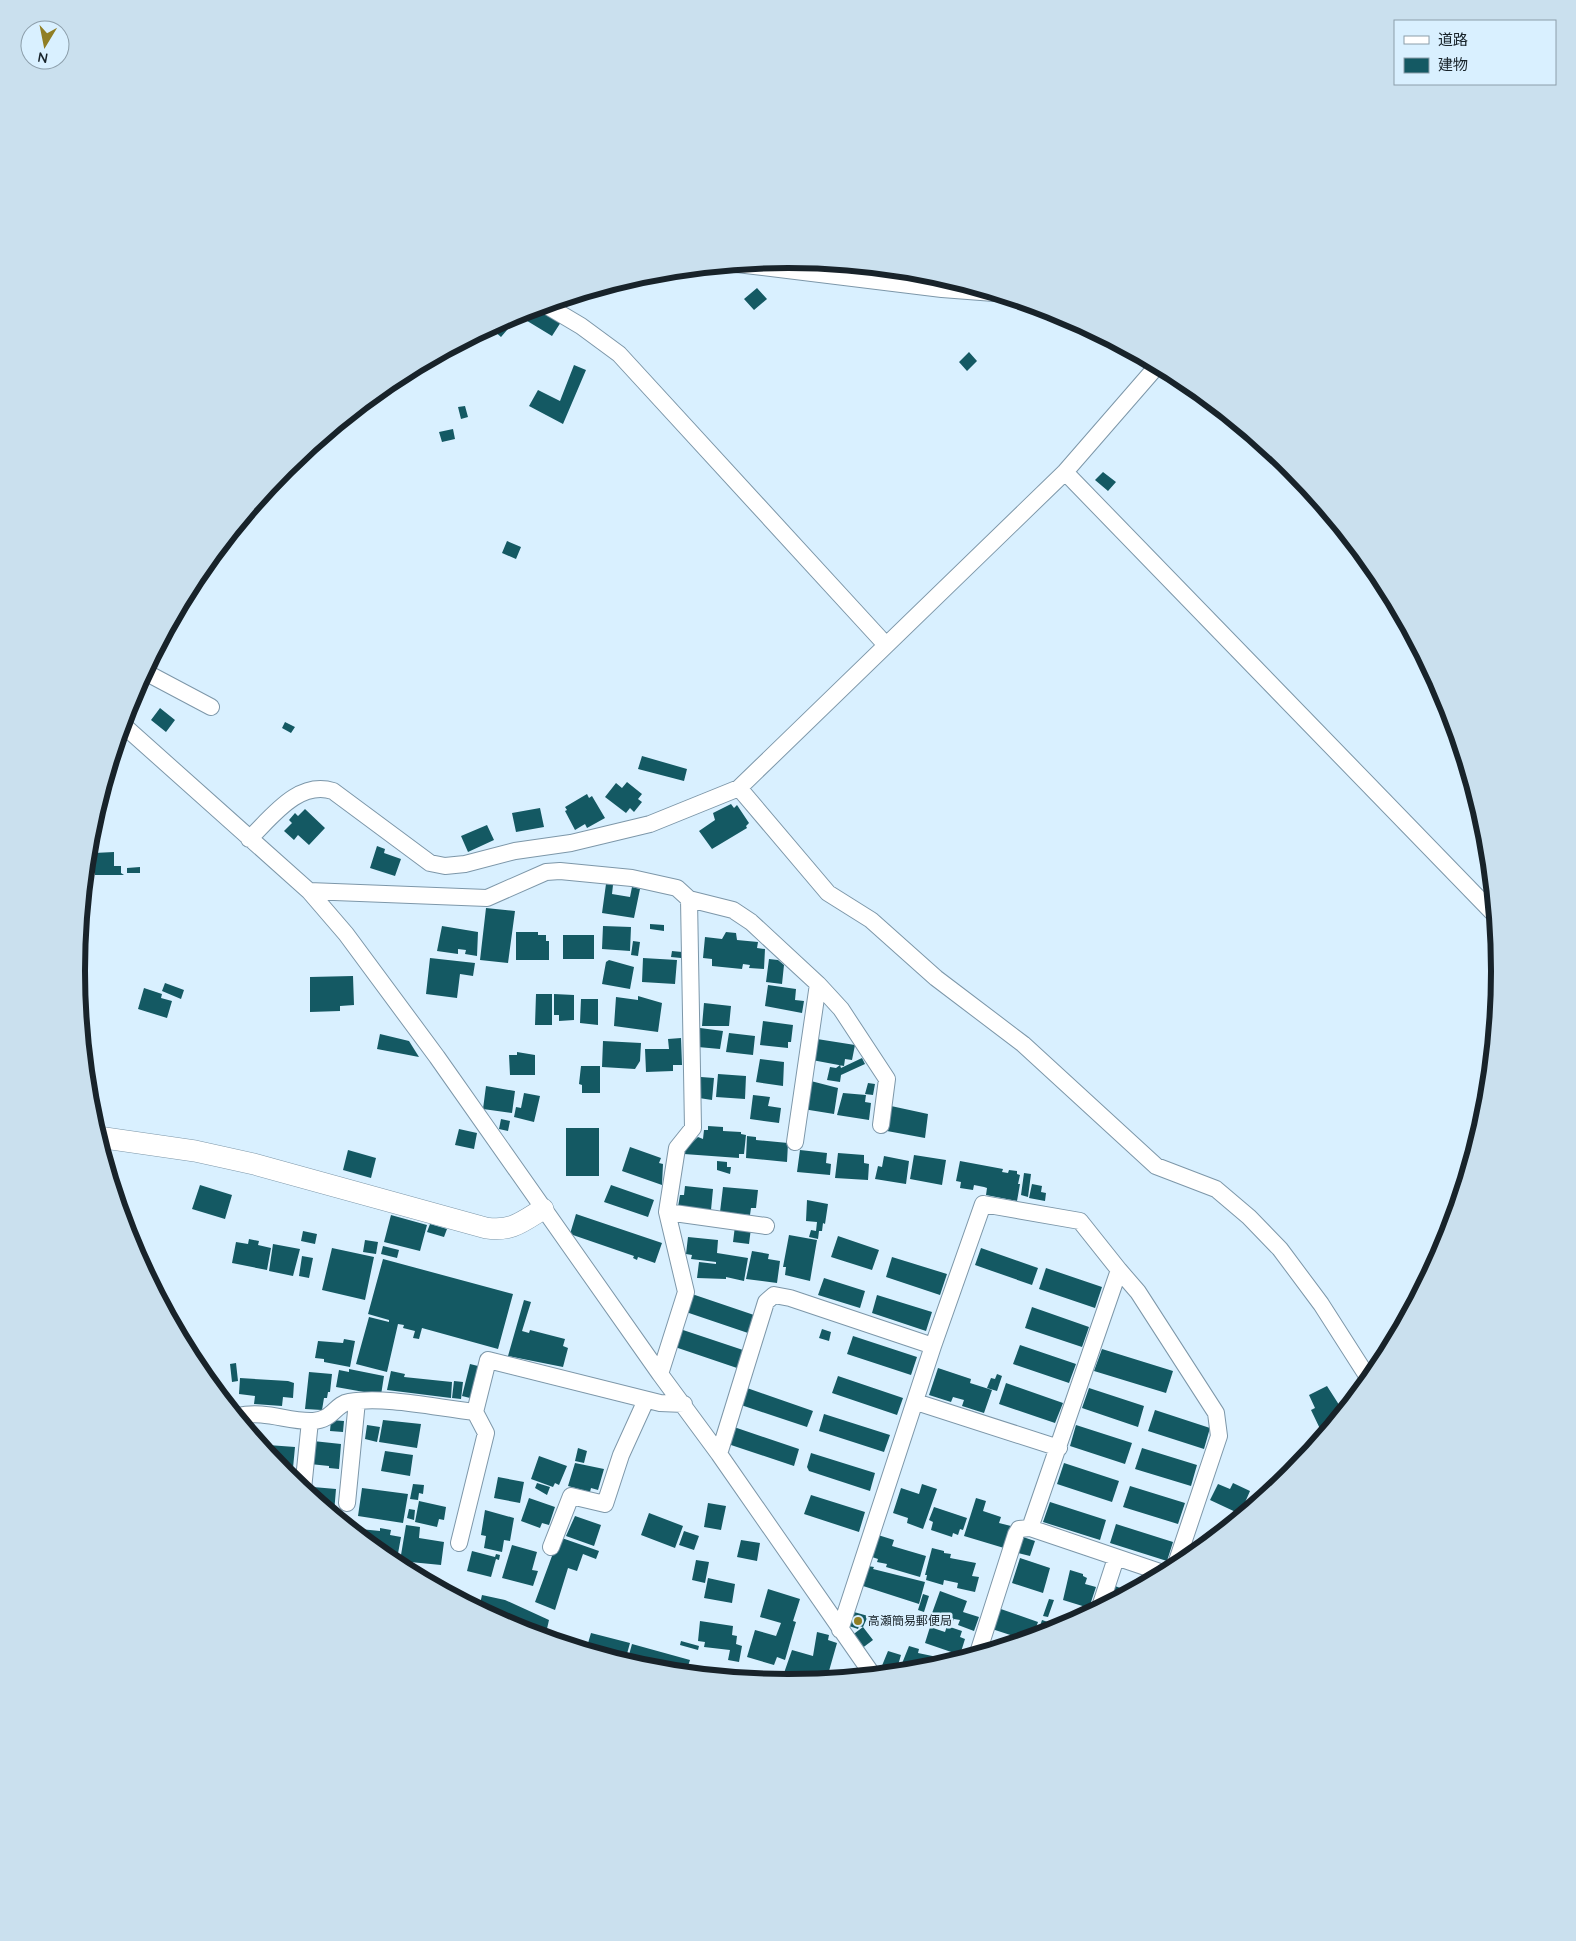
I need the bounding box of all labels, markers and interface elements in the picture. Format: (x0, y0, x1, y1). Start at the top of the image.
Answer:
north arrow (20, 20, 70, 70)
legend (1394, 20, 1556, 85)
text: 道路 (1438, 30, 1468, 49)
text: N (36, 48, 49, 68)
text: 建物 (1438, 55, 1468, 74)
place label: 高瀬簡易郵便局 (868, 1613, 952, 1628)
marker: 高瀬簡易郵便局 (852, 1615, 864, 1627)

